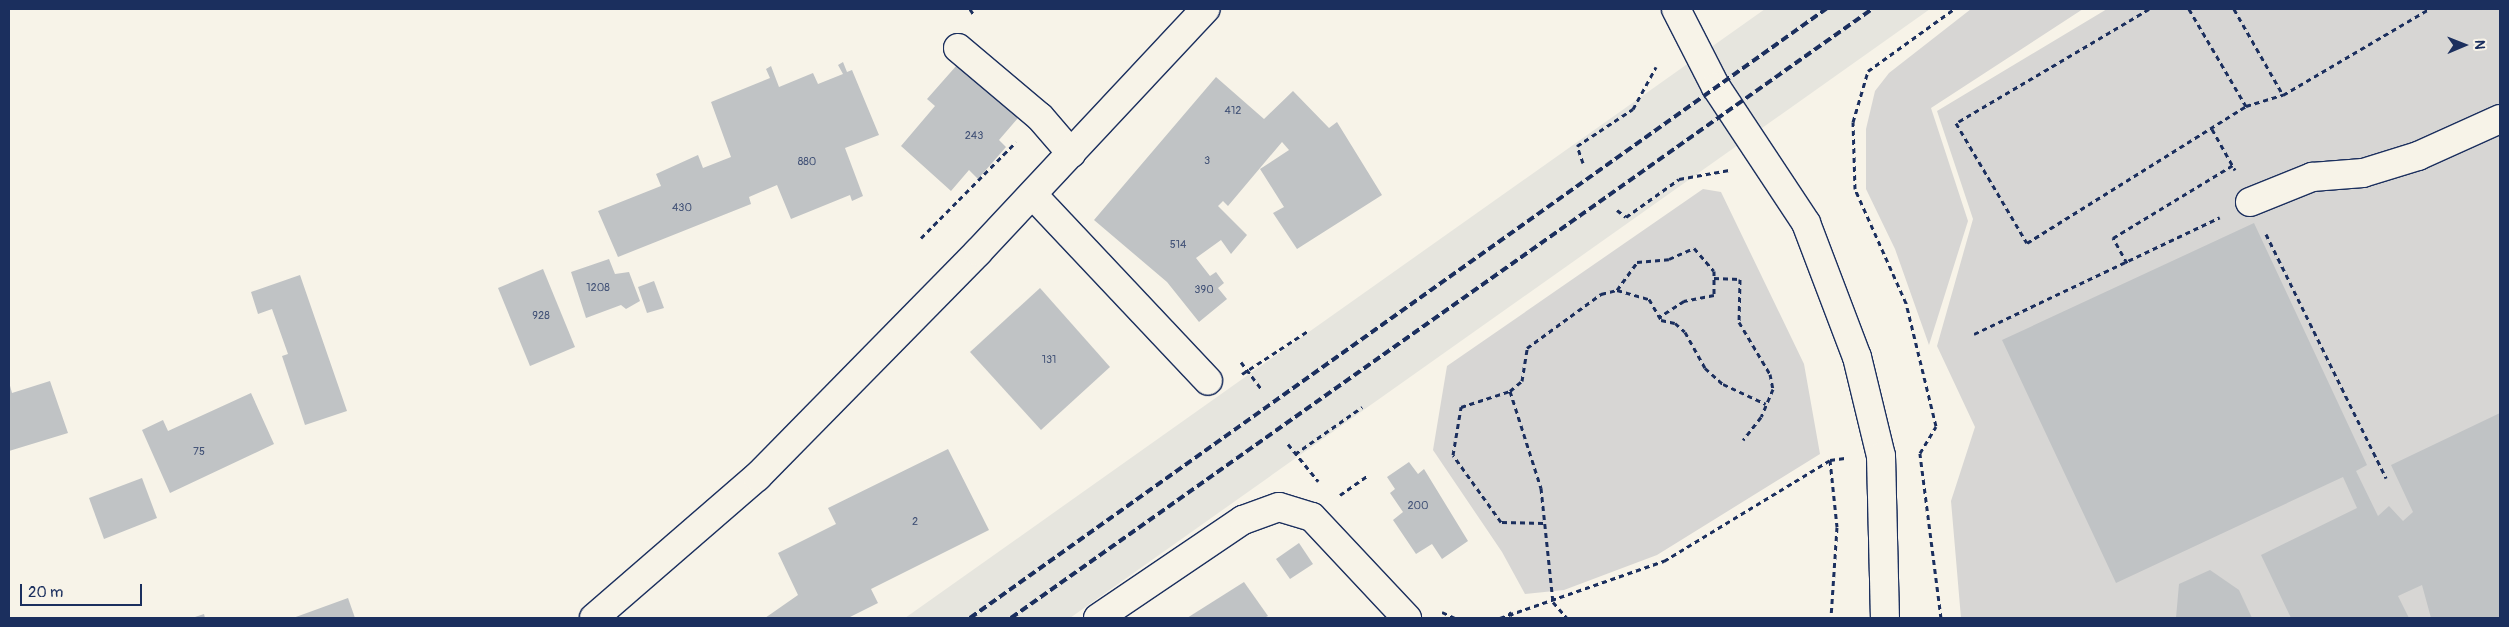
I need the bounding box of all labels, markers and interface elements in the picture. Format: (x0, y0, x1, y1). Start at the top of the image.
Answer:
north arrow (2439, 20, 2489, 70)
text: N (2471, 40, 2488, 50)
house number: 412 (1225, 104, 1241, 118)
house number: 243 (965, 129, 983, 143)
house number: 3 (1204, 154, 1210, 168)
house number: 880 (798, 155, 816, 169)
house number: 430 (672, 201, 692, 215)
house number: 514 (1170, 238, 1186, 252)
house number: 1208 (586, 281, 610, 295)
house number: 390 (1194, 283, 1214, 297)
house number: 928 (532, 309, 550, 323)
house number: 131 (1042, 353, 1056, 367)
house number: 75 (193, 445, 205, 459)
house number: 200 (1407, 499, 1429, 513)
house number: 2 (912, 515, 918, 529)
scale bar (22, 574, 145, 606)
text: 20 m (28, 583, 63, 602)

